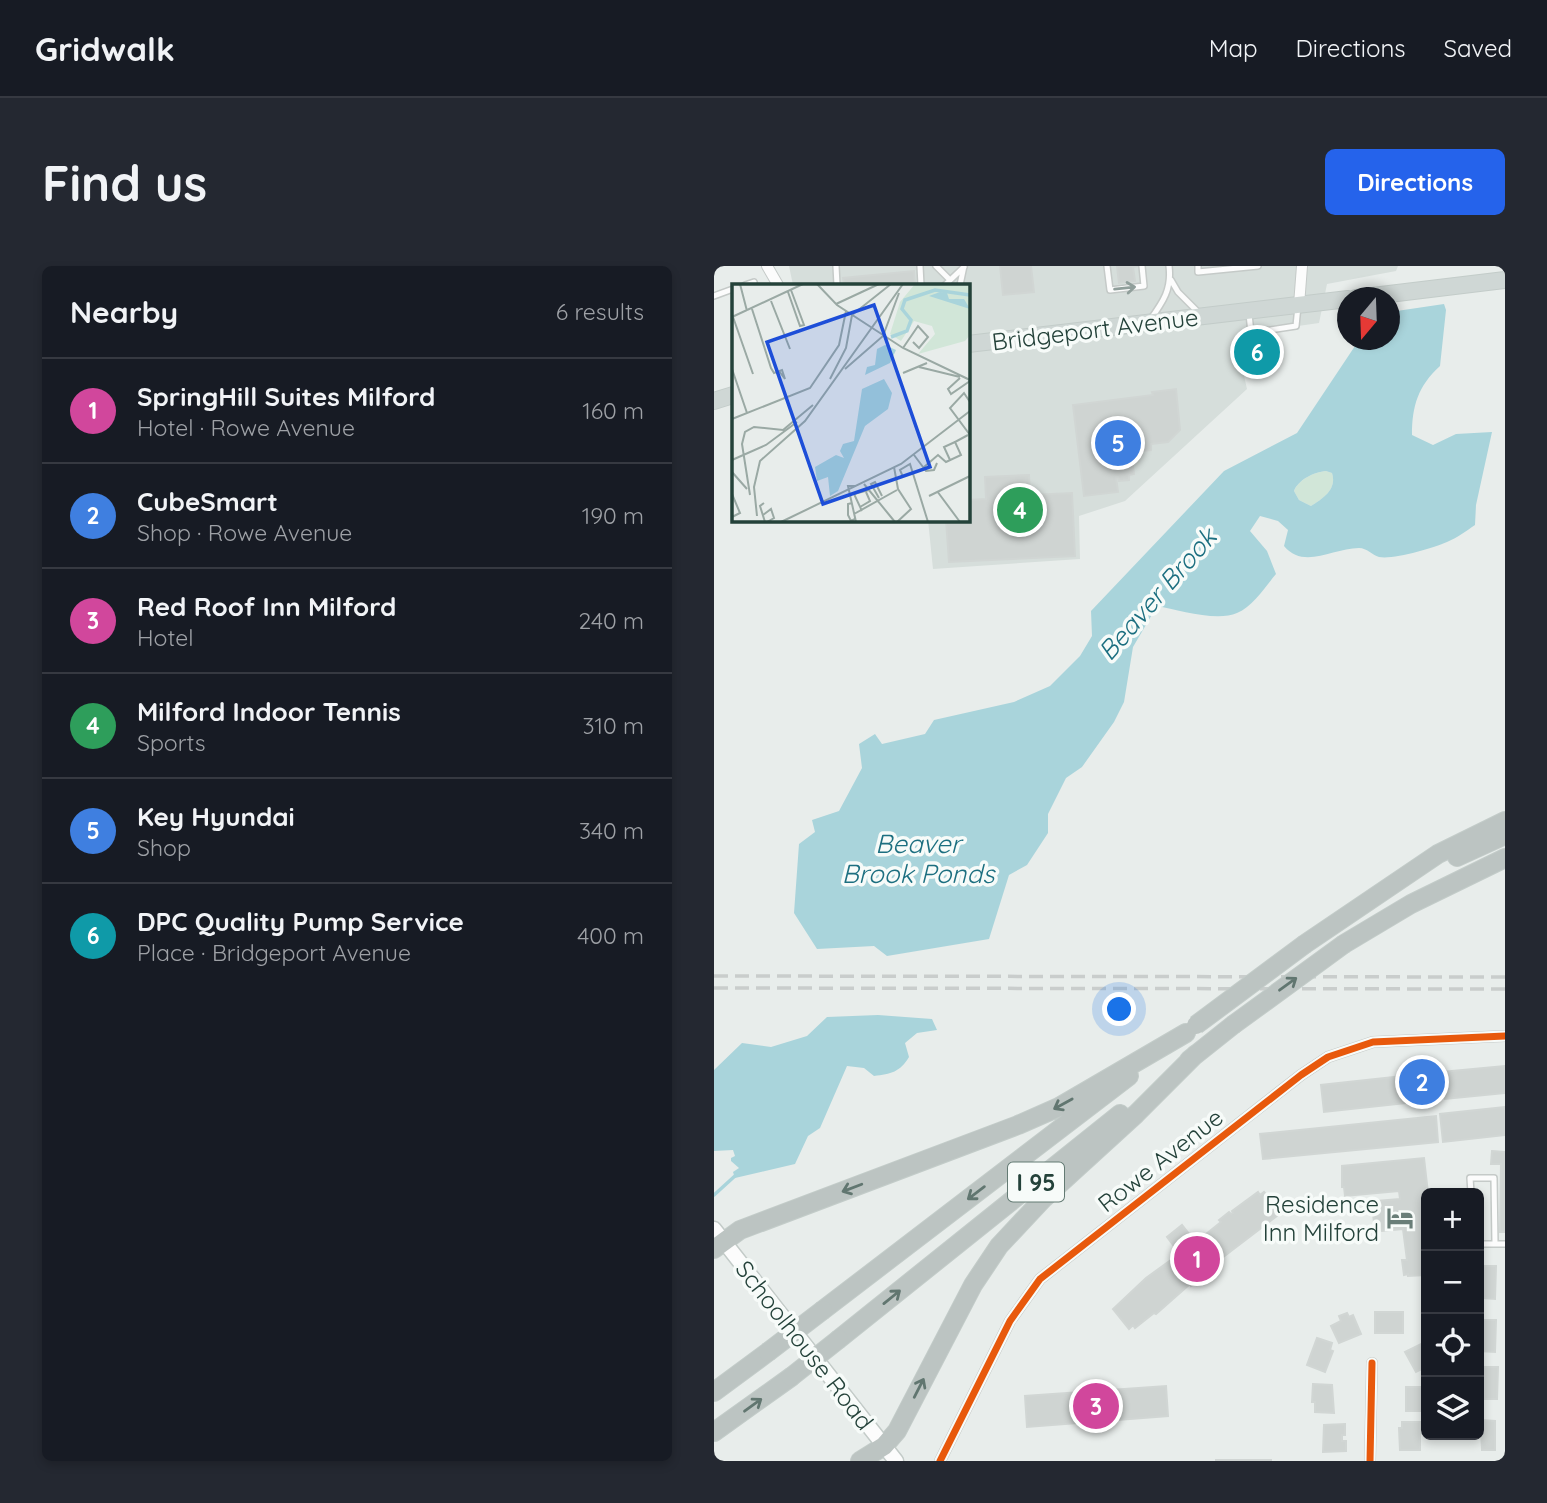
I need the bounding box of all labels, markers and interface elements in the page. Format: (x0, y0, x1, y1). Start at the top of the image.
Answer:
text: Gridwalk (35, 28, 175, 69)
text: Map (1209, 33, 1258, 63)
text: Directions (1296, 33, 1406, 63)
text: Saved (1444, 33, 1512, 63)
button: Directions (1325, 149, 1505, 215)
text: Find us (42, 152, 207, 213)
one-way arrow (1113, 281, 1136, 294)
inset map (732, 284, 970, 522)
north arrow (1337, 287, 1400, 350)
text: Nearby (70, 293, 178, 331)
text: 6 results (556, 297, 644, 326)
street label: Bridgeport Avenue (990, 301, 1200, 357)
pin: 6 (1234, 326, 1280, 378)
text: SpringHill Suites Milford (137, 380, 435, 413)
text: 1 (89, 396, 97, 425)
text: 160 m (582, 396, 644, 425)
text: Hotel · Rowe Avenue (137, 413, 355, 442)
pin: 5 (1095, 417, 1141, 469)
pin: 4 (997, 484, 1043, 536)
text: CubeSmart (137, 485, 278, 518)
text: 2 (86, 501, 100, 530)
text: 190 m (582, 501, 644, 530)
text: Shop · Rowe Avenue (137, 518, 352, 547)
water label: Beaver Brook (1091, 520, 1225, 667)
text: Red Roof Inn Milford (137, 590, 396, 623)
text: 3 (87, 606, 99, 635)
text: 240 m (579, 606, 644, 635)
text: Hotel (137, 623, 193, 652)
text: Milford Indoor Tennis (137, 695, 401, 728)
text: 4 (86, 711, 100, 740)
text: 310 m (582, 711, 644, 740)
text: Sports (137, 728, 206, 757)
text: Key Hyundai (137, 800, 295, 833)
text: 5 (86, 816, 100, 845)
text: 340 m (579, 816, 644, 845)
water label: Beaver Brook Ponds (842, 827, 996, 890)
text: Shop (137, 833, 191, 862)
text: DPC Quality Pump Service (137, 905, 464, 938)
text: 6 (87, 921, 99, 950)
text: 400 m (577, 921, 644, 950)
text: Place · Bridgeport Avenue (137, 938, 411, 967)
one-way arrow (1278, 976, 1296, 991)
your location (1102, 992, 1136, 1026)
pin: 2 (1399, 1056, 1445, 1108)
one-way arrow (1053, 1098, 1074, 1111)
street label: Rowe Avenue (1091, 1102, 1229, 1218)
road number: I 95 (1008, 1163, 1064, 1202)
one-way arrow (841, 1182, 863, 1195)
one-way arrow (967, 1186, 985, 1201)
map controls (1421, 1188, 1484, 1440)
button: + (1421, 1188, 1484, 1251)
place label: Residence Inn Milford (1263, 1189, 1379, 1247)
hotel icon: Residence Inn Milford (1385, 1203, 1415, 1233)
pin: 1 (1174, 1233, 1220, 1285)
button: − (1421, 1251, 1484, 1314)
street label: Schoolhouse Road (730, 1254, 880, 1436)
one-way arrow (883, 1289, 901, 1305)
button: locate (1421, 1314, 1484, 1377)
button: layers (1421, 1377, 1484, 1440)
one-way arrow (913, 1378, 927, 1399)
pin: 3 (1073, 1380, 1119, 1432)
one-way arrow (743, 1398, 762, 1412)

